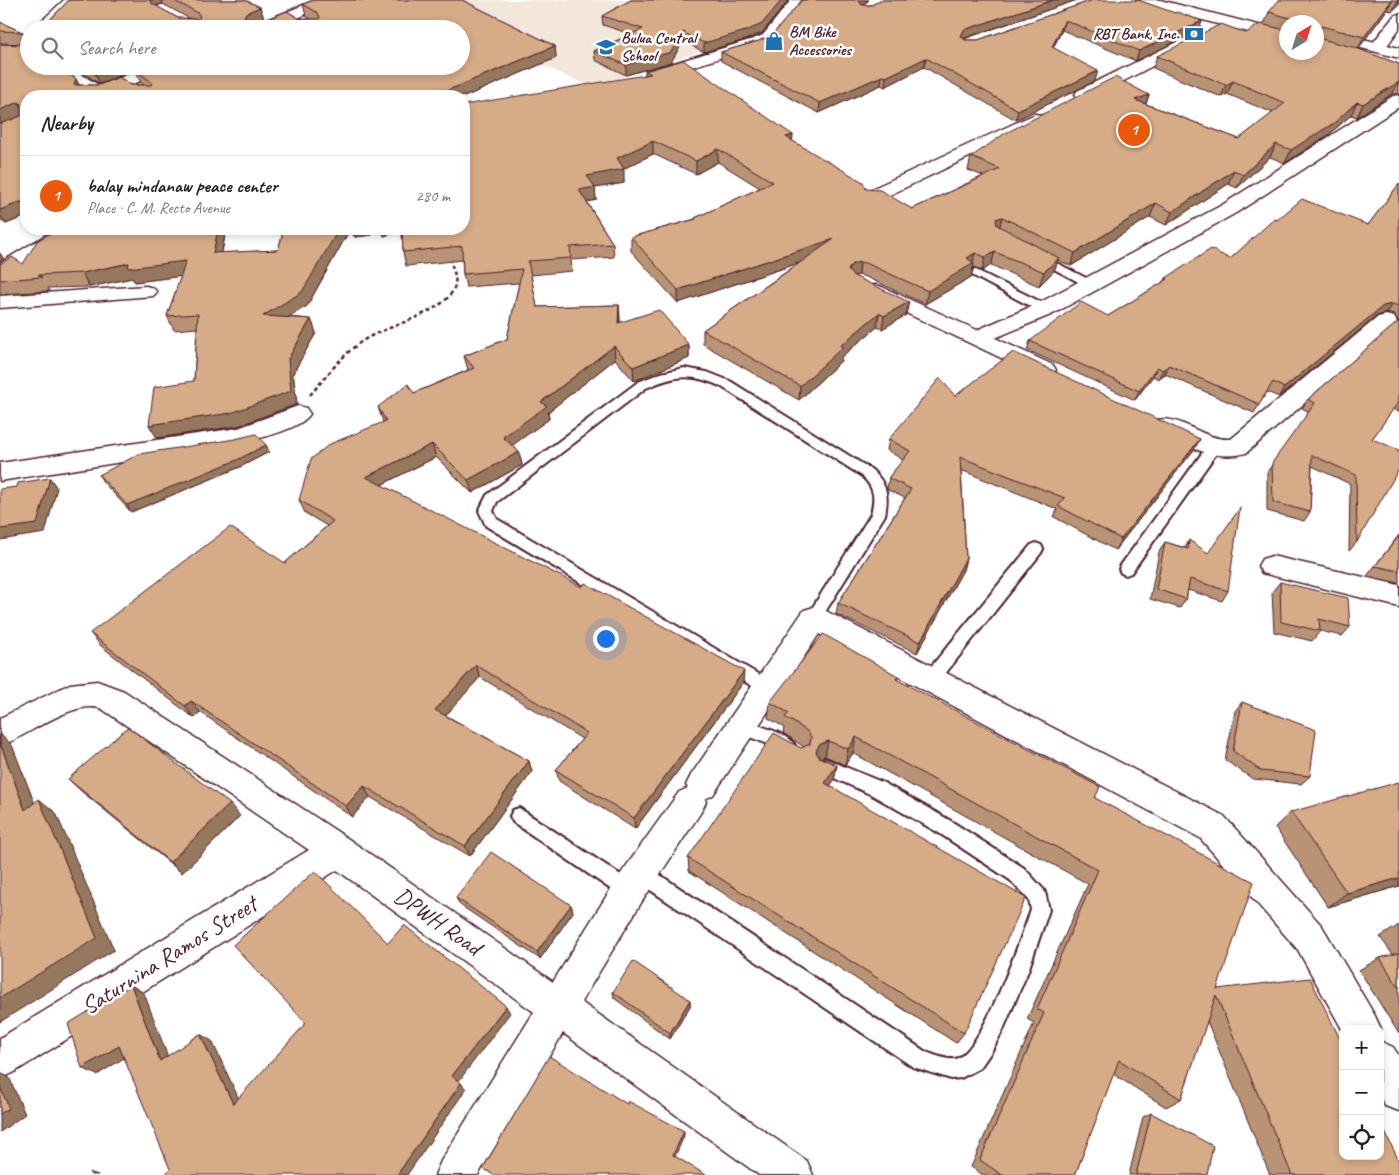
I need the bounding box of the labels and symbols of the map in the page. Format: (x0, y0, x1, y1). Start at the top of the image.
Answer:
north arrow (1279, 15, 1324, 60)
place label: BM Bike Accessories (789, 22, 852, 60)
bank icon: RBT Bank, Inc. (1183, 23, 1205, 45)
place label: RBT Bank, Inc. (1093, 24, 1180, 44)
place label: Bulua Central School (621, 28, 699, 66)
shop icon: BM Bike Accessories (763, 30, 785, 52)
school or university icon: Bulua Central School (595, 36, 617, 58)
pin: 1 (1118, 111, 1150, 149)
your location (593, 626, 619, 652)
street label: DPWH Road (389, 880, 490, 964)
street label: Saturnina Ramos Street (76, 887, 265, 1021)

